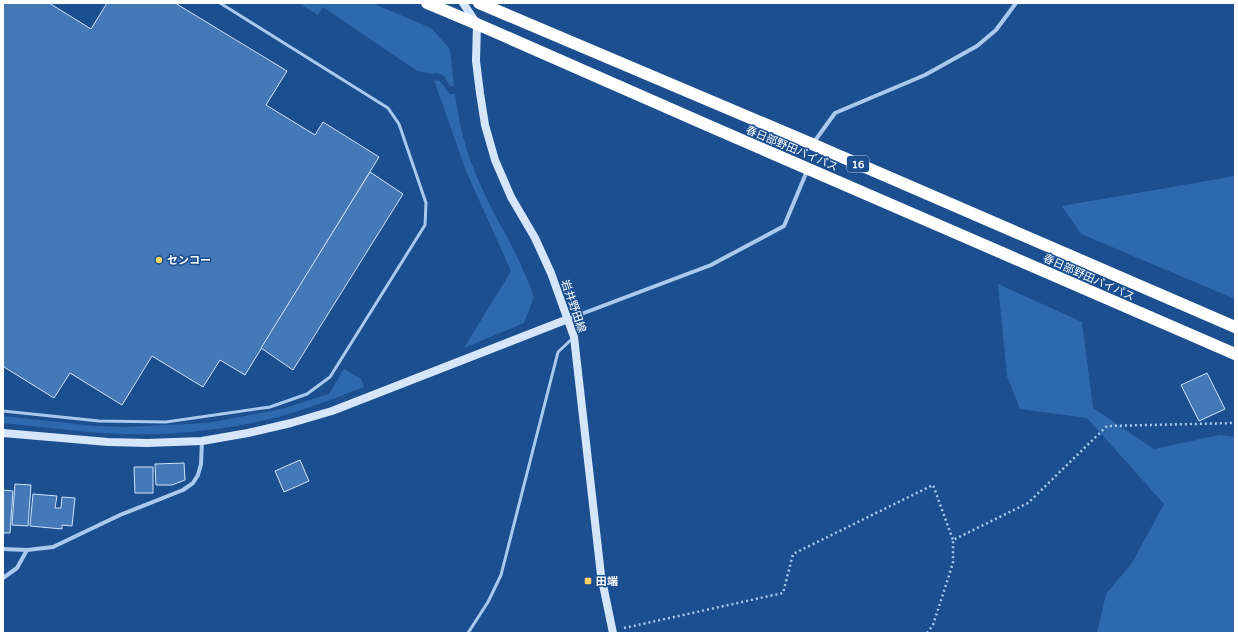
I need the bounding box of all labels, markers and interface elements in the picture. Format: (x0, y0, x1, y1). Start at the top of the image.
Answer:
street label: 春日部野田バイパス (744, 123, 840, 174)
road number: 16 (847, 156, 869, 172)
street label: 春日部野田バイパス (1041, 251, 1137, 303)
place label: センコー (167, 254, 211, 267)
marker: センコー (154, 255, 164, 265)
street label: 岩井野田線 (558, 278, 589, 334)
place label: 田端 (596, 575, 618, 588)
marker: 田端 (583, 576, 593, 586)

